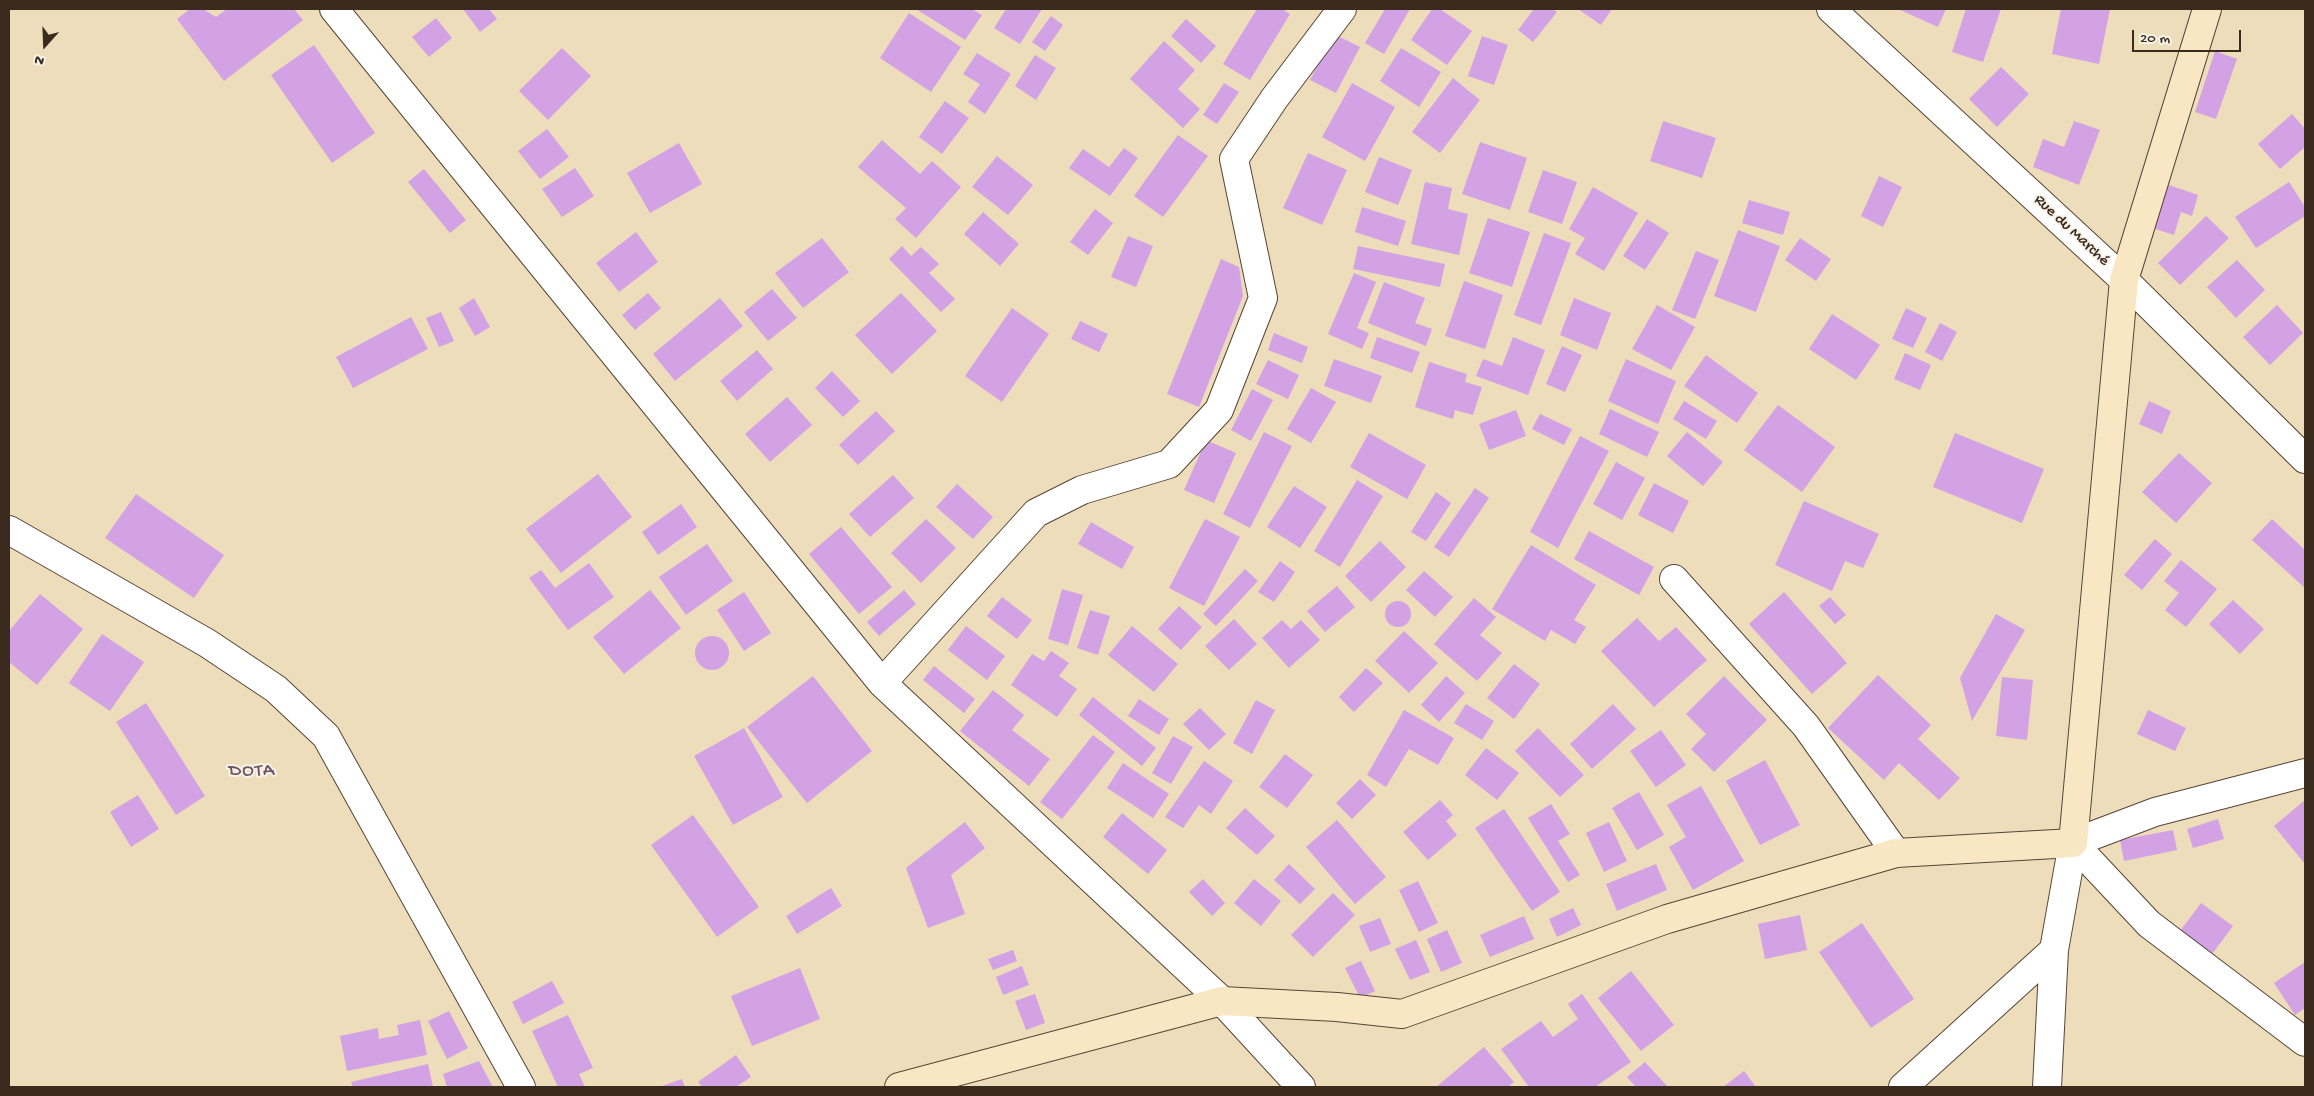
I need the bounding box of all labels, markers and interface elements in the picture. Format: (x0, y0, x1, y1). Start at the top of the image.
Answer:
north arrow (20, 20, 70, 70)
scale bar (2134, 20, 2243, 52)
text: 20 m (2140, 30, 2170, 48)
text: N (33, 50, 47, 69)
street label: Rue du Marché (2029, 191, 2113, 271)
district label: DOTA (228, 761, 276, 783)

